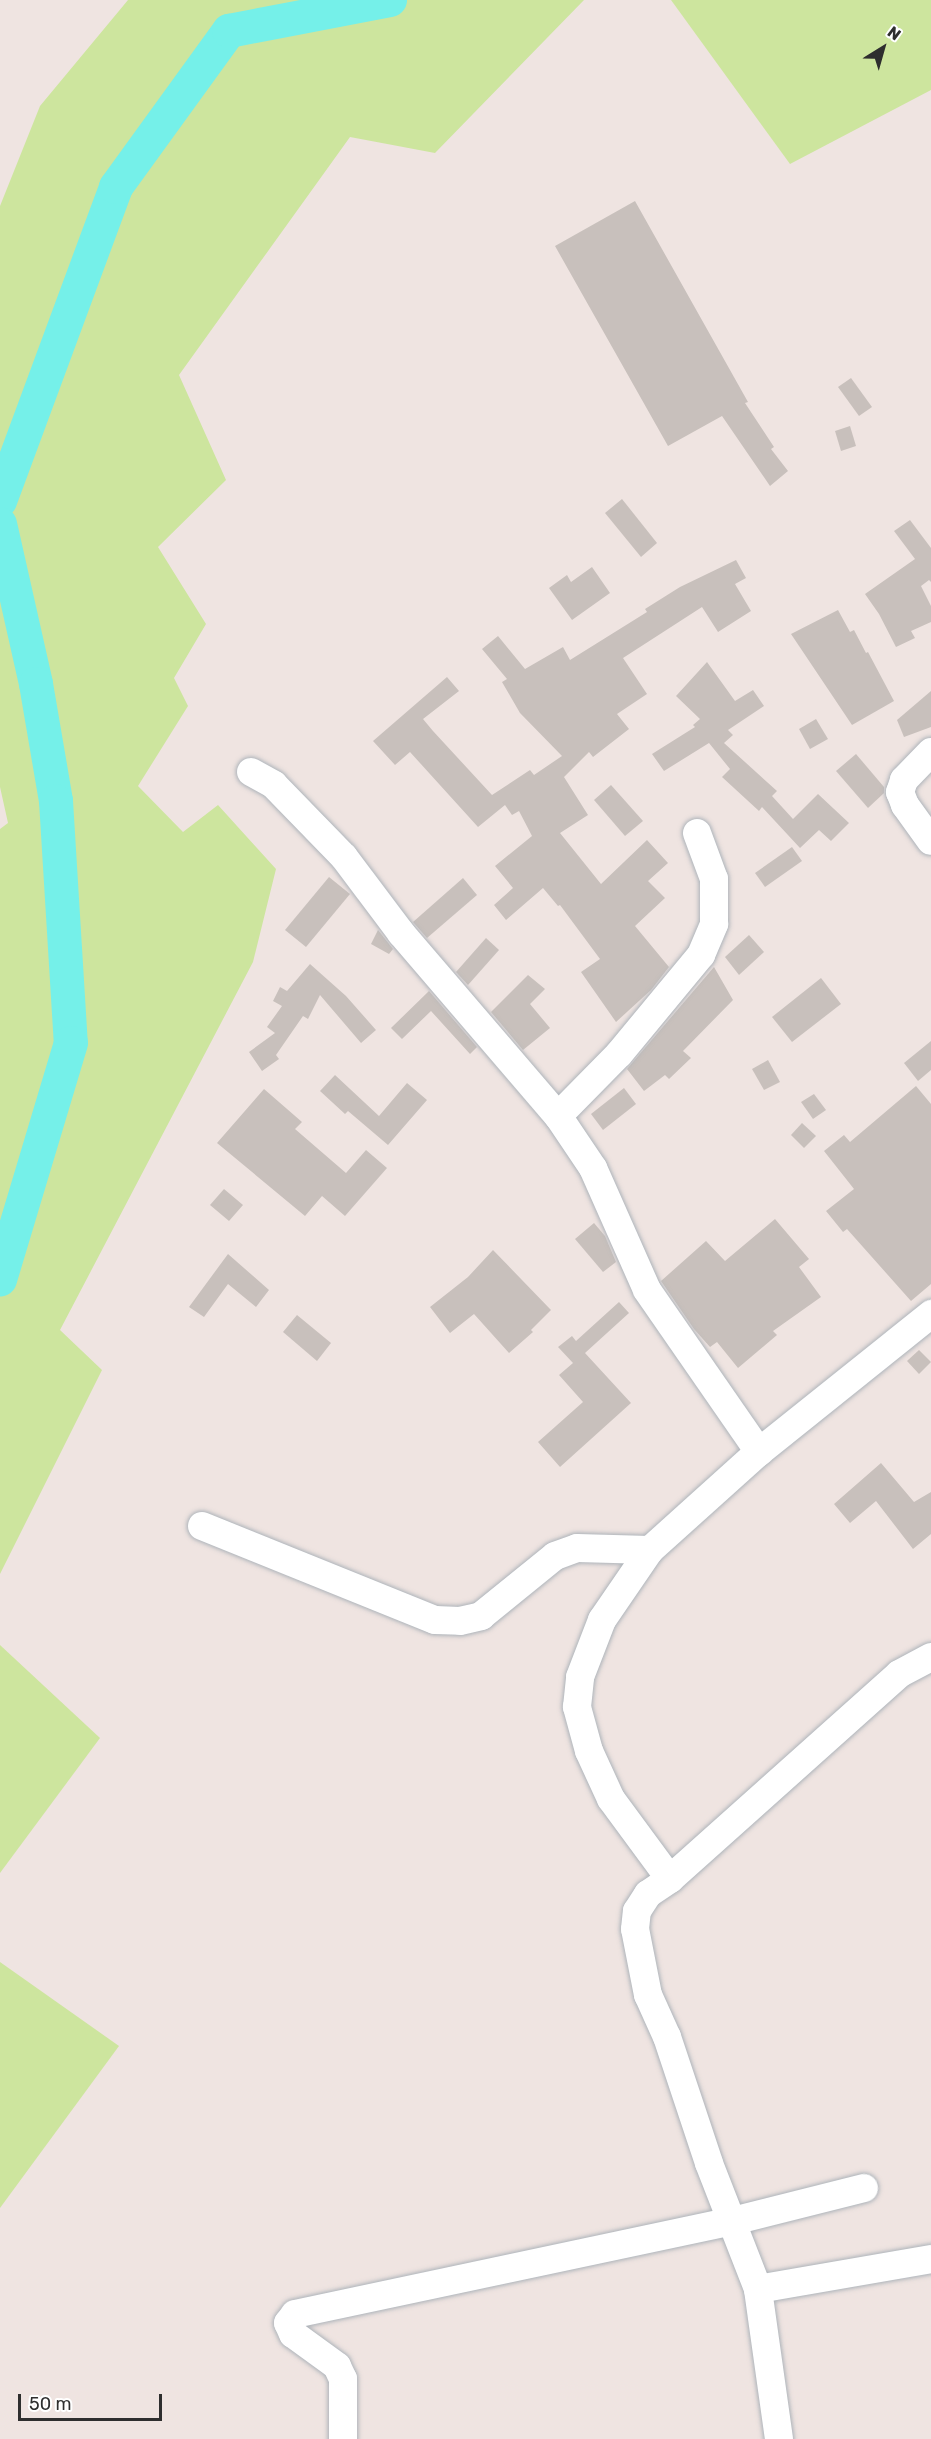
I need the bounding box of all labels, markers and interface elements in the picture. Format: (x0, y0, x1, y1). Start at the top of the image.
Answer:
north arrow (853, 18, 913, 78)
text: N (884, 22, 904, 44)
scale bar (21, 2382, 165, 2420)
text: 50 m (29, 2393, 72, 2415)

